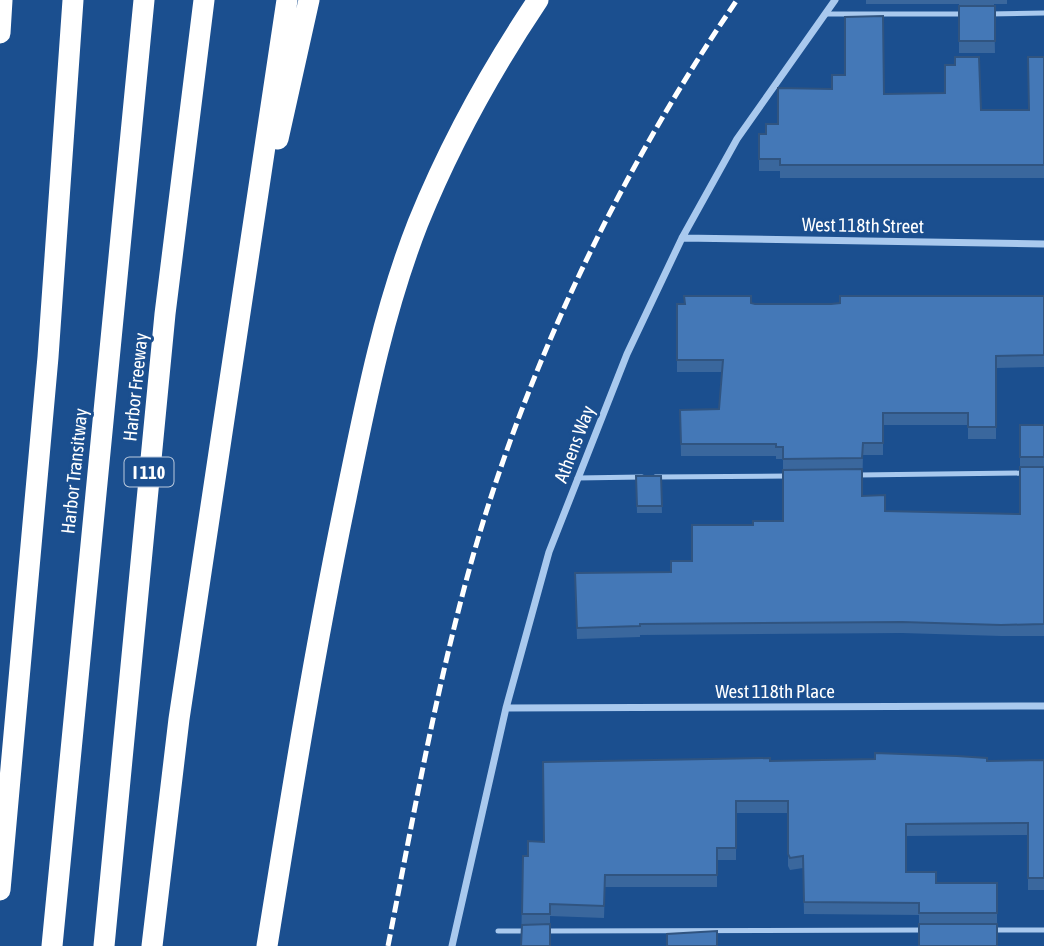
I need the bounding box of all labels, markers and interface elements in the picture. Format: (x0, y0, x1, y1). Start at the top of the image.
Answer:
street label: West 118th Street (802, 213, 924, 237)
street label: Harbor Freeway (118, 331, 152, 442)
street label: Athens Way (549, 402, 599, 486)
street label: Harbor Transitway (56, 407, 92, 535)
road number: I 110 (124, 458, 174, 486)
street label: West 118th Place (715, 680, 835, 702)

